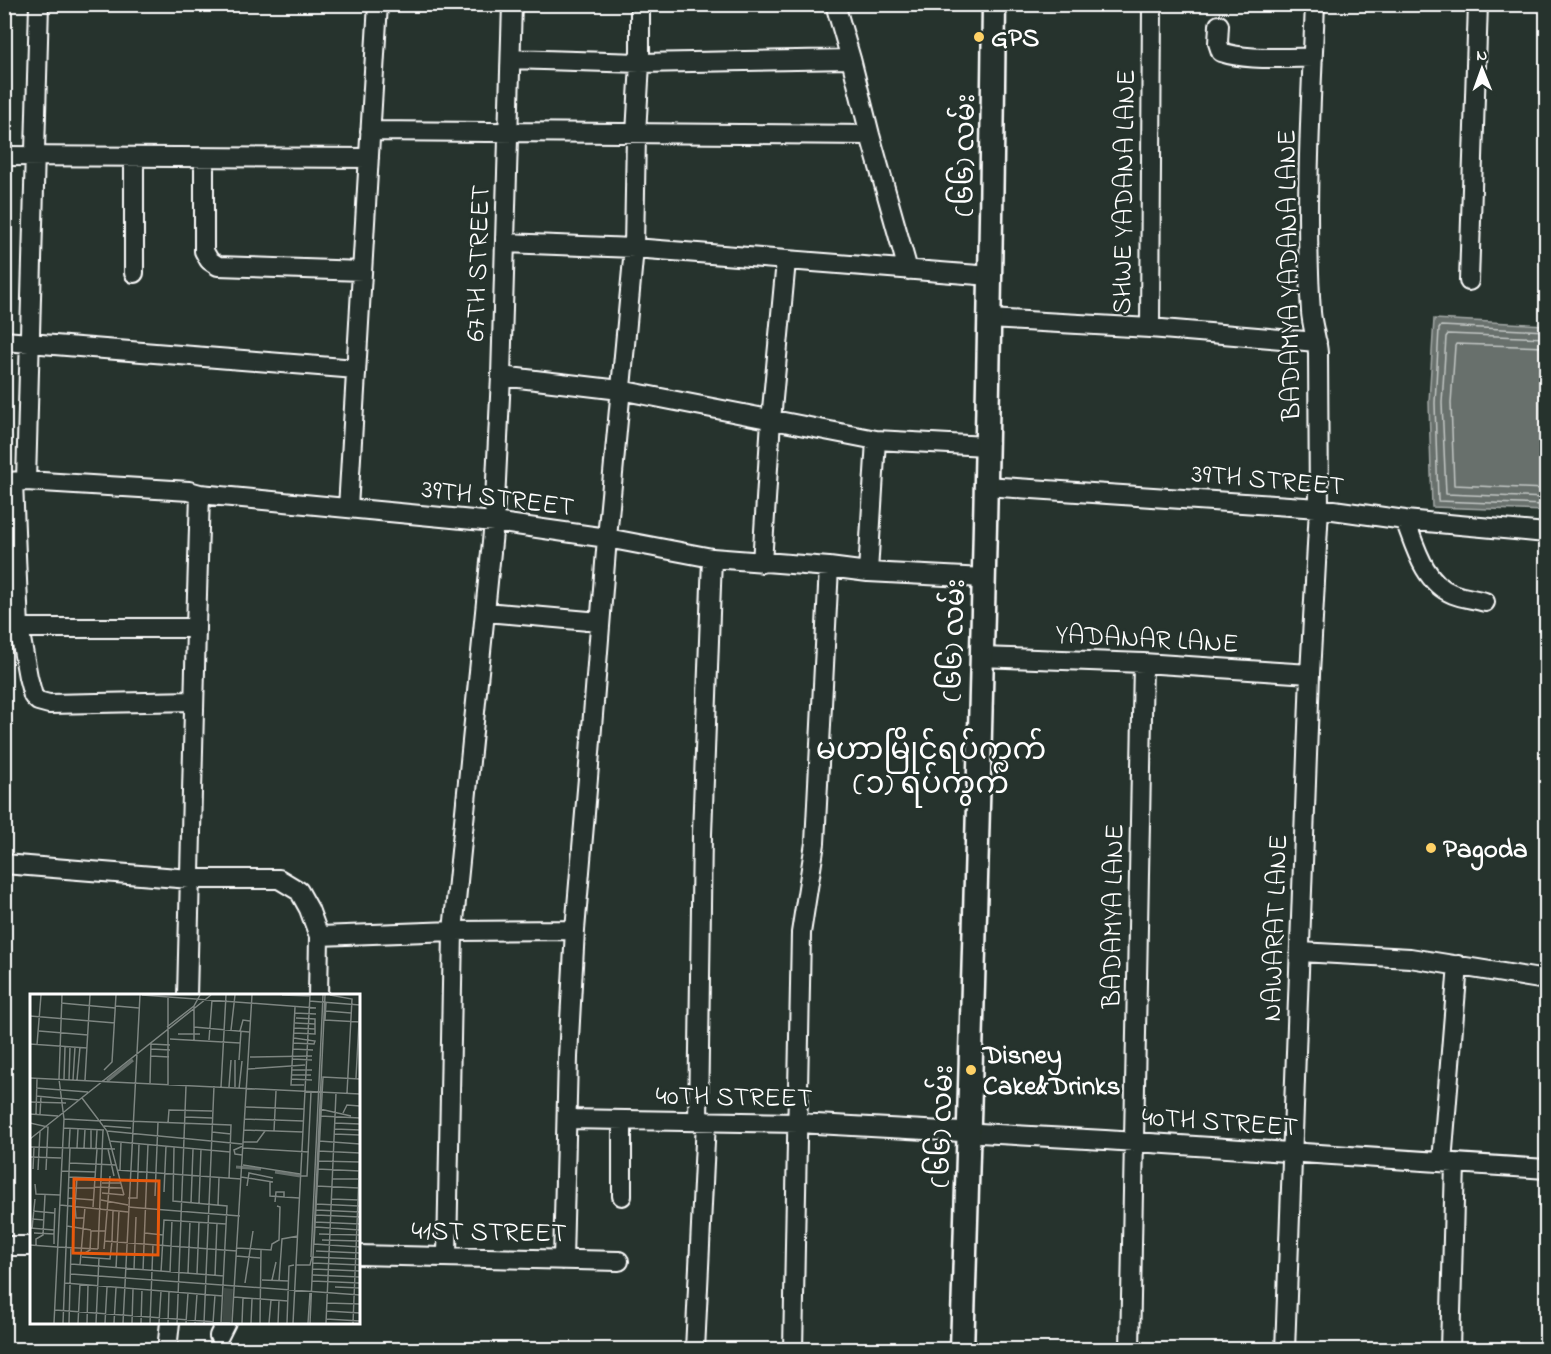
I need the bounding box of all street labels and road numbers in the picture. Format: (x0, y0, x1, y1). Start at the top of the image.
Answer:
street label: SHWE YADANA LANE (1104, 69, 1147, 315)
street label: (၆၆) လမ်း (944, 93, 987, 217)
street label: BADAMYA YADANA LANE (1268, 129, 1313, 422)
street label: 67TH STREET (457, 184, 502, 342)
street label: 39TH STREET (1190, 455, 1346, 508)
street label: 39TH STREET (419, 471, 576, 528)
street label: (၆၆) လမ်း (932, 578, 977, 702)
street label: YADANAR LANE (1054, 616, 1239, 665)
street label: BADAMYA LANE (1093, 823, 1136, 1010)
street label: NAWARAT LANE (1254, 834, 1299, 1022)
street label: (၆၆) လမ်း (920, 1064, 965, 1188)
street label: 40TH STREET (655, 1078, 813, 1119)
street label: 40TH STREET (1140, 1099, 1299, 1148)
street label: 41ST STREET (411, 1213, 567, 1254)

